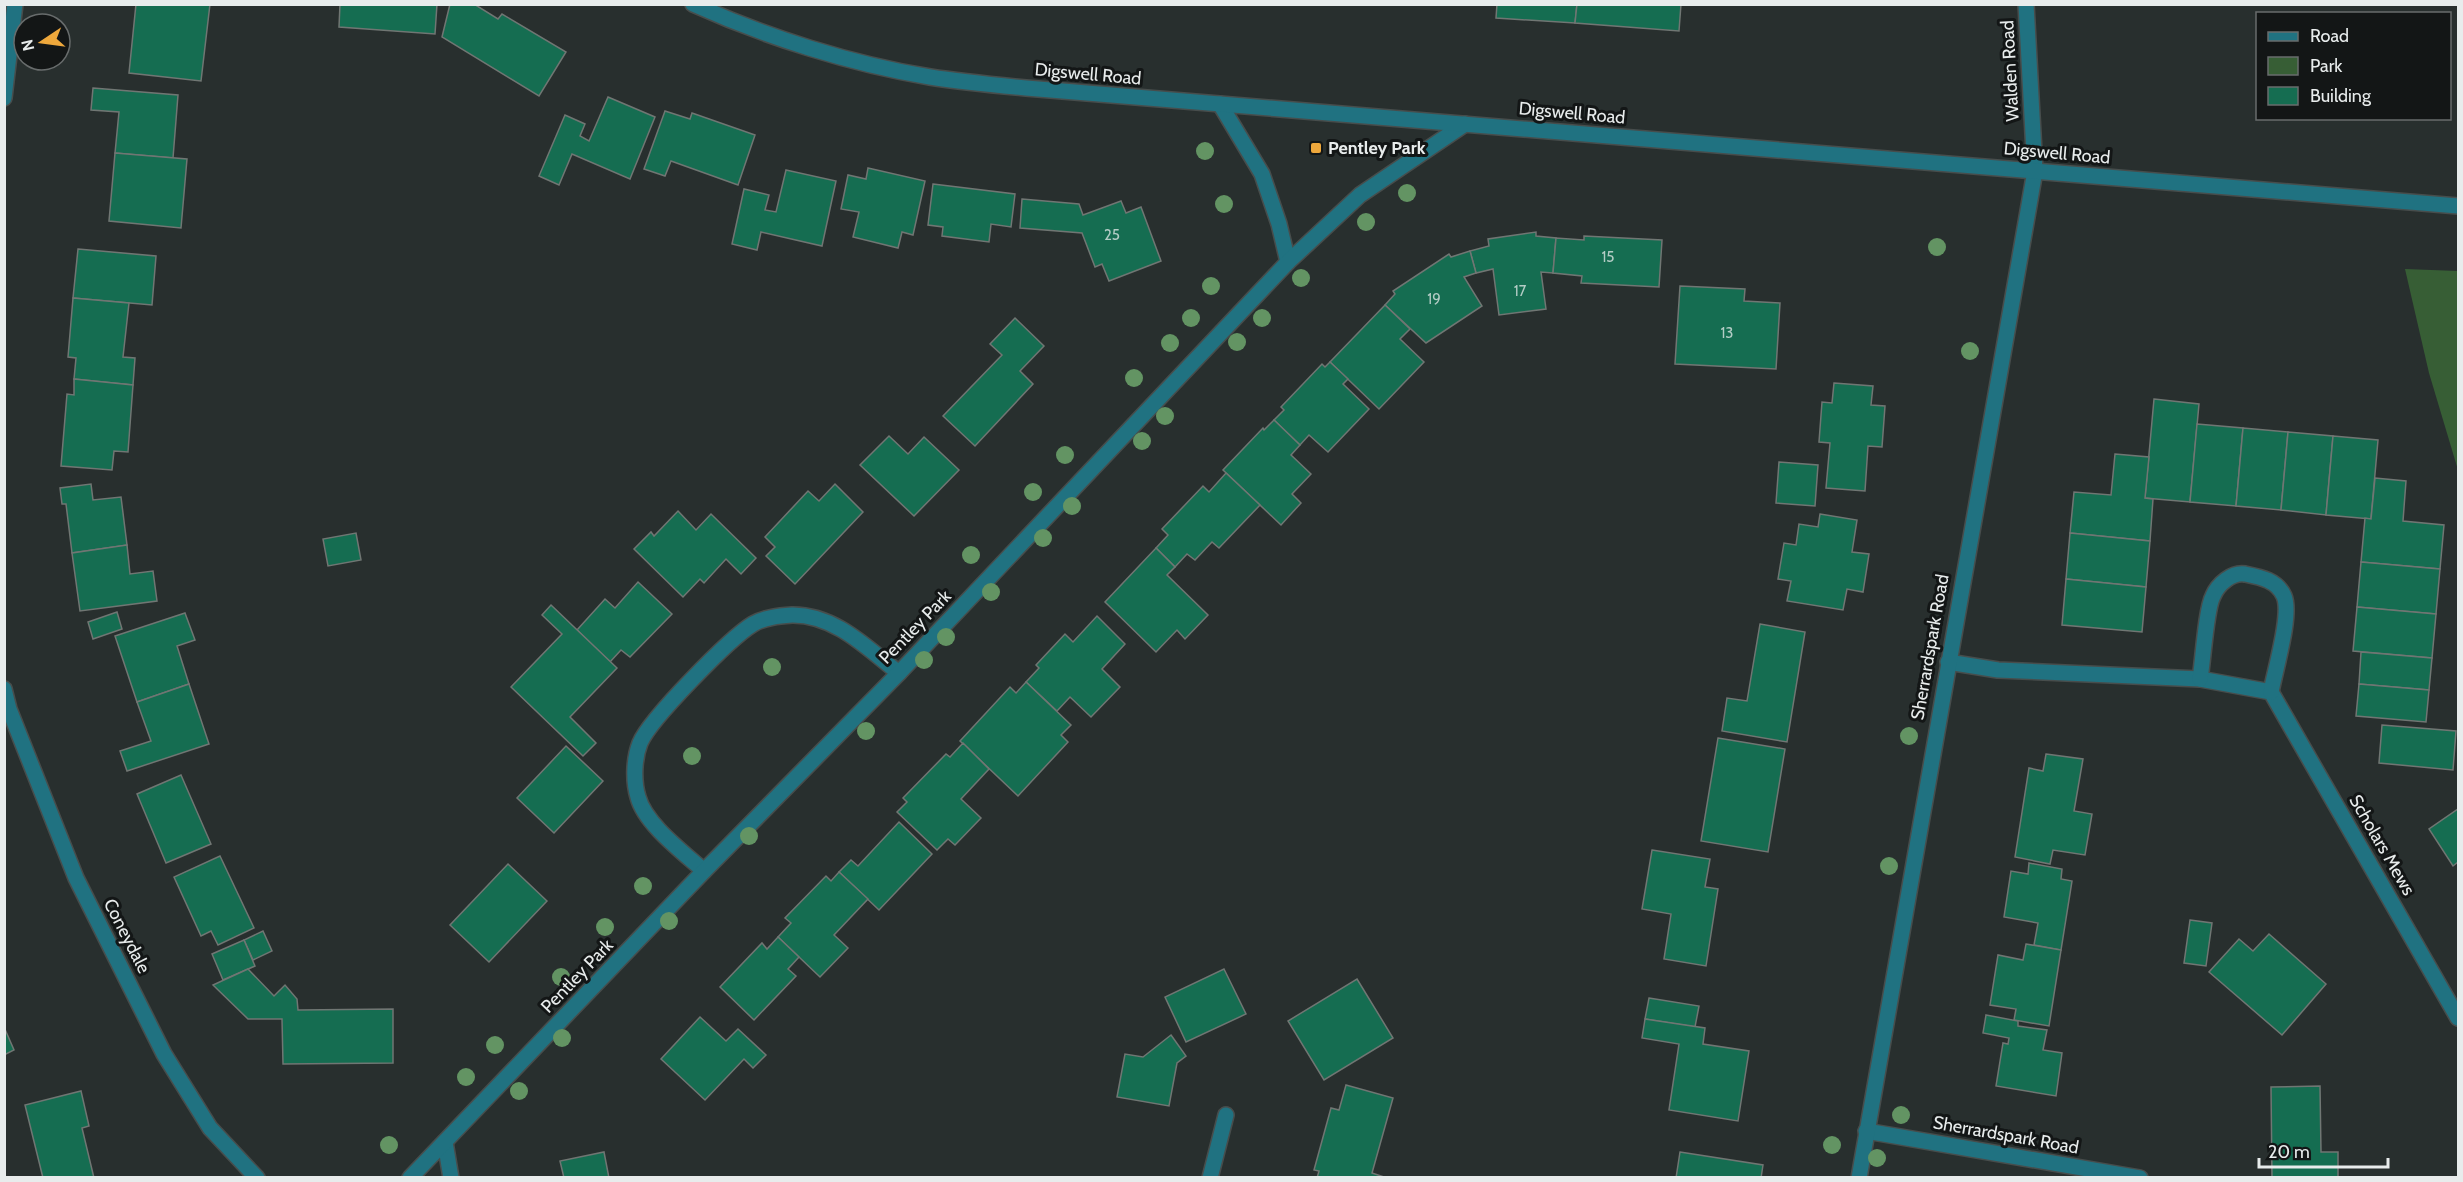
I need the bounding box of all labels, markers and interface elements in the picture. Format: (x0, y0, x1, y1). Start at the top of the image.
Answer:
north arrow (12, 12, 72, 72)
legend (2256, 12, 2451, 120)
street label: Walden Road (1996, 20, 2024, 122)
text: Road (2310, 25, 2349, 47)
text: N (17, 38, 38, 53)
text: Park (2310, 55, 2343, 77)
street label: Digswell Road (1034, 58, 1142, 90)
text: Building (2310, 85, 2372, 107)
street label: Digswell Road (1518, 97, 1626, 129)
place label: Pentley Park (1328, 137, 1426, 159)
street label: Digswell Road (2003, 137, 2111, 169)
marker: Pentley Park (1309, 141, 1323, 155)
house number: 25 (1104, 226, 1120, 244)
house number: 15 (1601, 248, 1615, 266)
house number: 17 (1514, 282, 1527, 300)
house number: 19 (1427, 290, 1441, 308)
house number: 13 (1720, 324, 1734, 342)
street label: Sherrardspark Road (1906, 572, 1954, 722)
street label: Pentley Park (874, 585, 956, 668)
street label: Scholars Mews (2344, 791, 2420, 899)
street label: Coneydale (99, 895, 155, 977)
street label: Pentley Park (536, 934, 618, 1017)
street label: Sherrardspark Road (1931, 1111, 2081, 1159)
scale bar (2259, 1131, 2388, 1169)
text: 20 m (2268, 1141, 2310, 1163)

